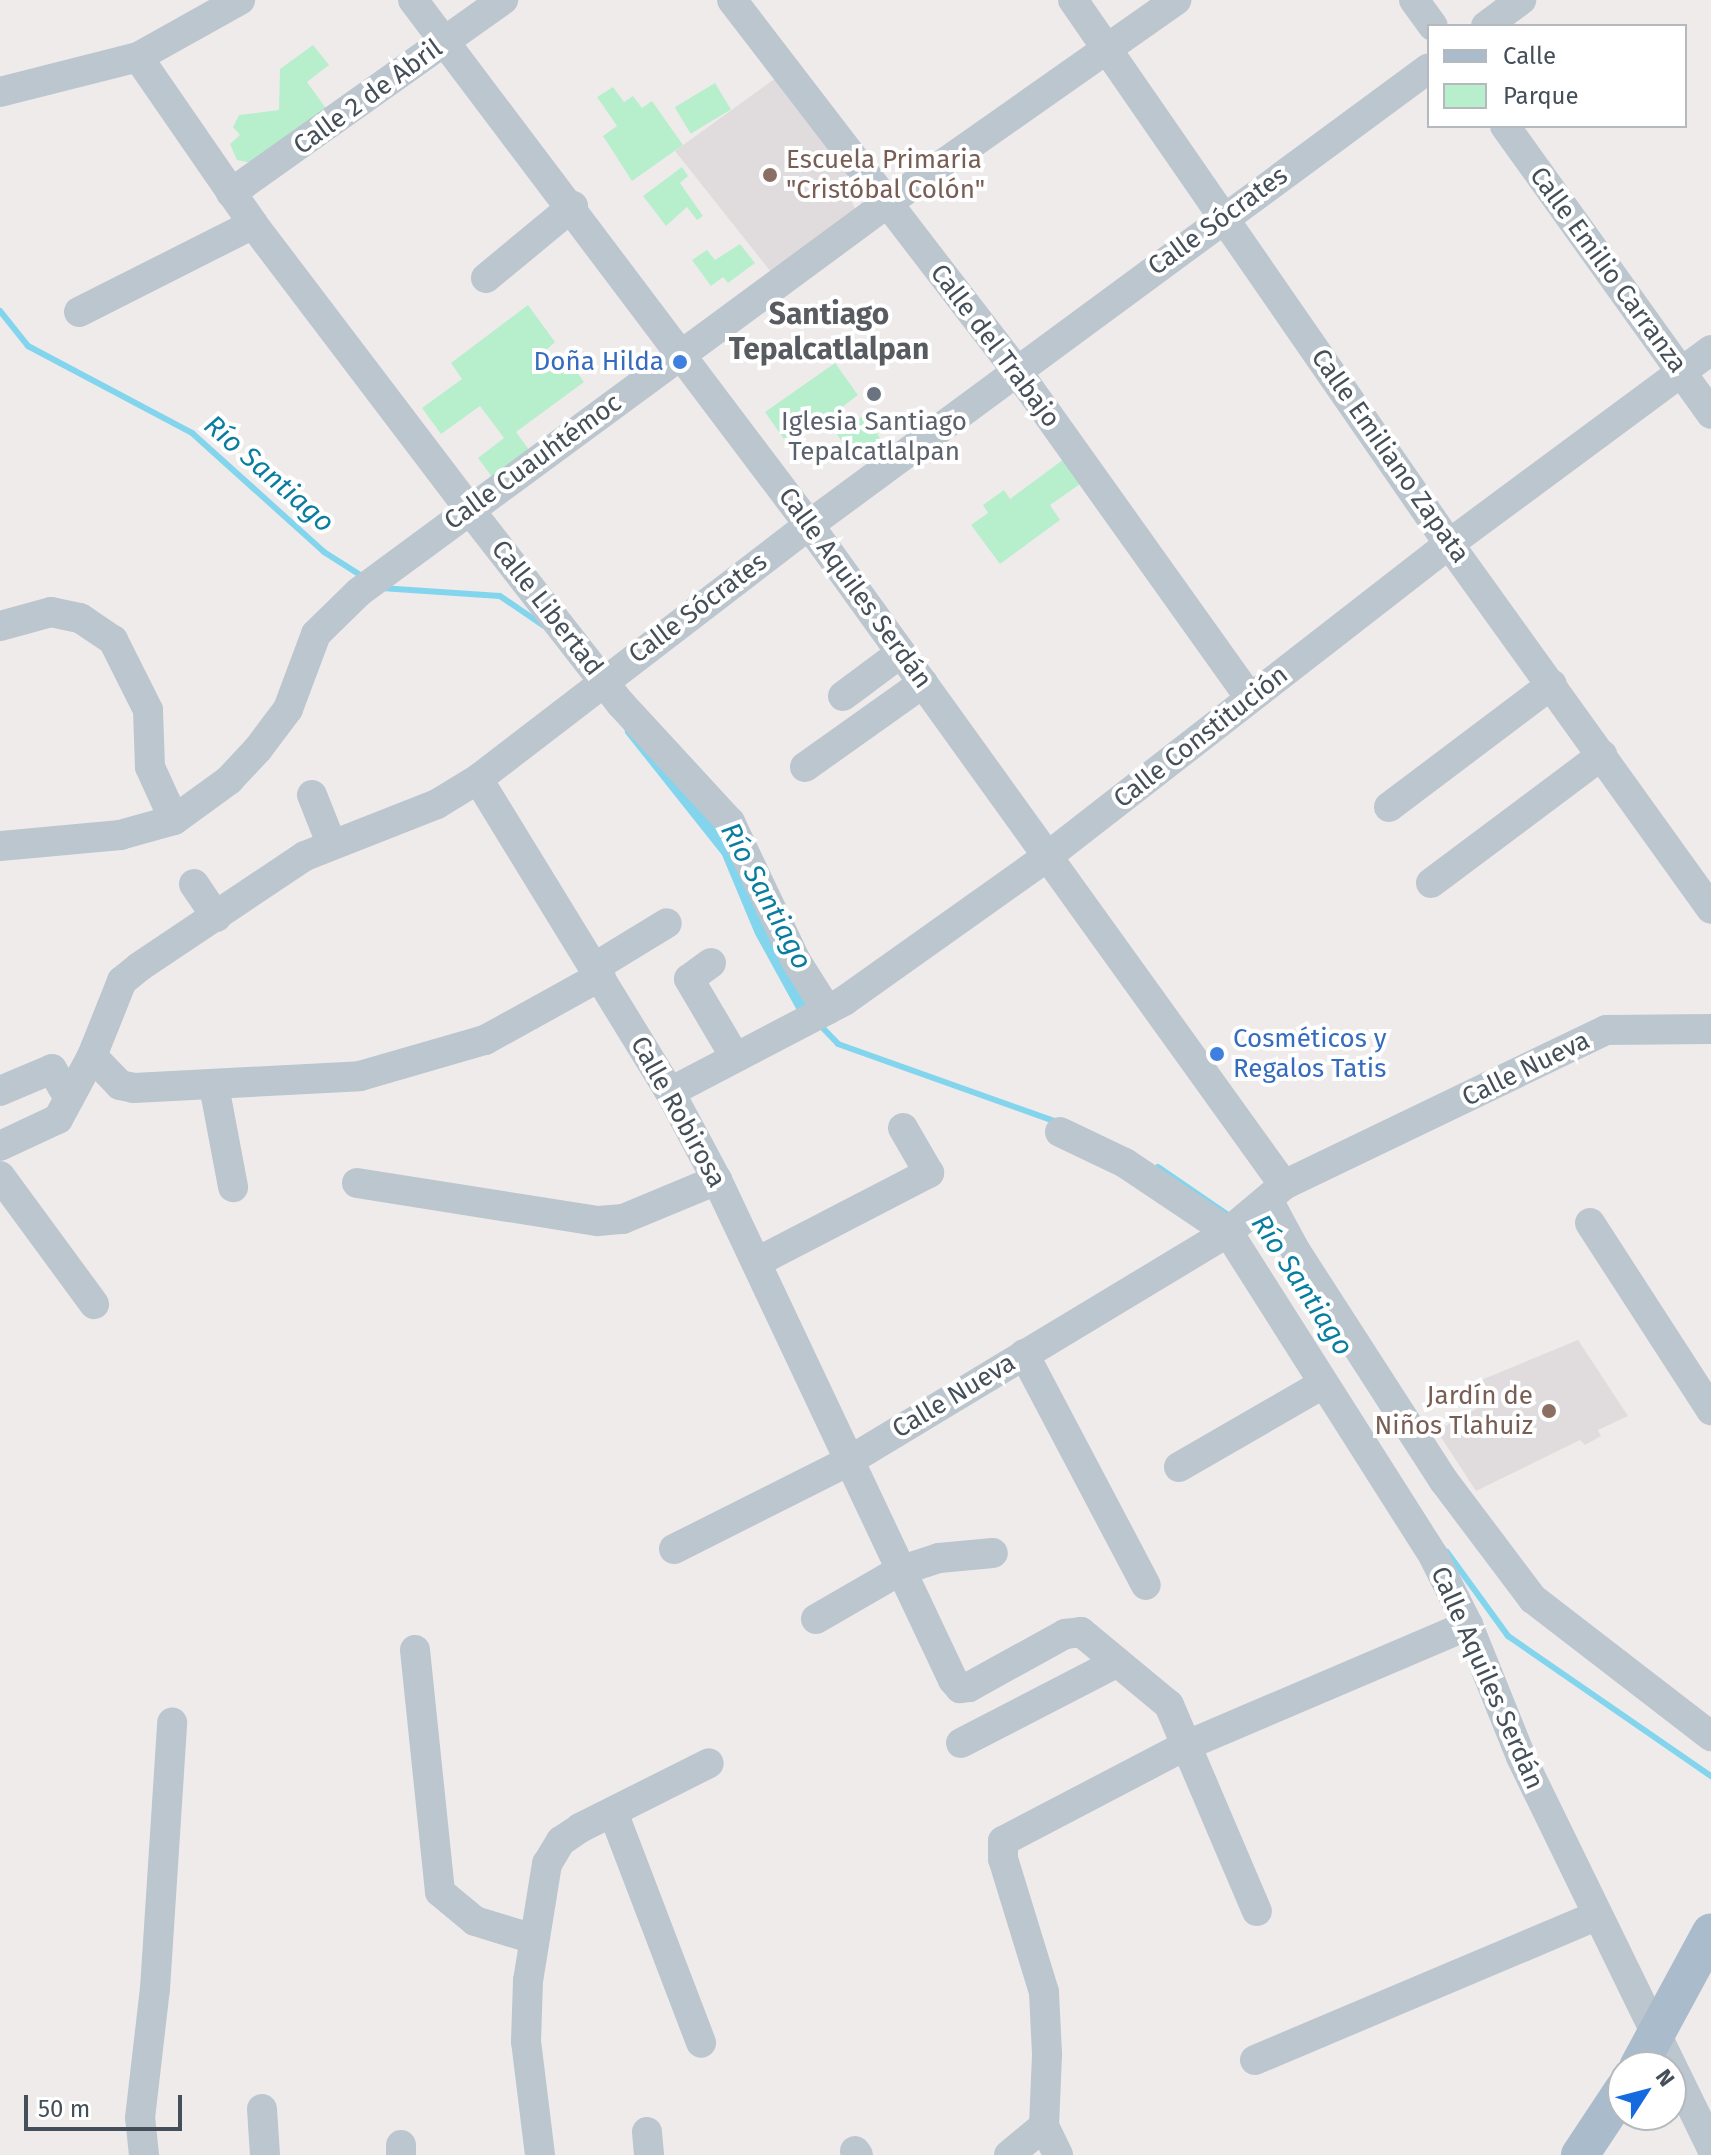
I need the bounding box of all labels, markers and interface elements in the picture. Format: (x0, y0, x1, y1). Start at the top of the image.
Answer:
legend (1427, 24, 1687, 128)
street label: Calle 2 de Abril (288, 33, 448, 161)
text: Calle (1503, 42, 1556, 70)
text: Parque (1503, 82, 1579, 110)
place label: Escuela Primaria "Cristóbal Colón" (786, 144, 985, 206)
street label: Calle Sócrates (1142, 160, 1294, 282)
street label: Calle Emilio Carranza (1523, 161, 1693, 379)
marker: Escuela Primaria "Cristóbal Colón" (761, 166, 779, 184)
street label: Calle del Trabajo (924, 258, 1066, 434)
district label: Santiago Tepalcatlalpan (729, 296, 929, 366)
street label: Calle Emiliano Zapata (1304, 343, 1476, 569)
place label: Doña Hilda (534, 346, 664, 378)
marker: Doña Hilda (671, 353, 689, 371)
marker: Iglesia Santiago Tepalcatlalpan (865, 385, 883, 403)
street label: Calle Cuauhtémoc (438, 387, 628, 537)
place label: Iglesia Santiago Tepalcatlalpan (781, 406, 967, 468)
water label: Río Santiago (197, 408, 341, 540)
street label: Calle Aquiles Serdán (772, 482, 938, 694)
street label: Calle Libertad (484, 534, 610, 682)
street label: Calle Sócrates (623, 546, 773, 670)
street label: Calle Constitución (1108, 659, 1294, 815)
water label: Río Santiago (713, 817, 819, 975)
place label: Cosméticos y Regalos Tatis (1233, 1023, 1386, 1084)
street label: Calle Nueva (1457, 1025, 1595, 1113)
street label: Calle Robirosa (624, 1031, 732, 1193)
marker: Cosméticos y Regalos Tatis (1208, 1045, 1226, 1063)
water label: Río Santiago (1244, 1208, 1360, 1362)
street label: Calle Nueva (887, 1347, 1021, 1445)
place label: Jardín de Niños Tlahuiz (1375, 1380, 1533, 1442)
marker: Jardín de Niños Tlahuiz (1540, 1402, 1558, 1420)
street label: Calle Aquiles Serdán (1424, 1562, 1550, 1794)
north arrow (1607, 2051, 1687, 2131)
text: N (1650, 2064, 1680, 2092)
scale bar (28, 2079, 186, 2129)
text: 50 m (38, 2095, 90, 2123)

